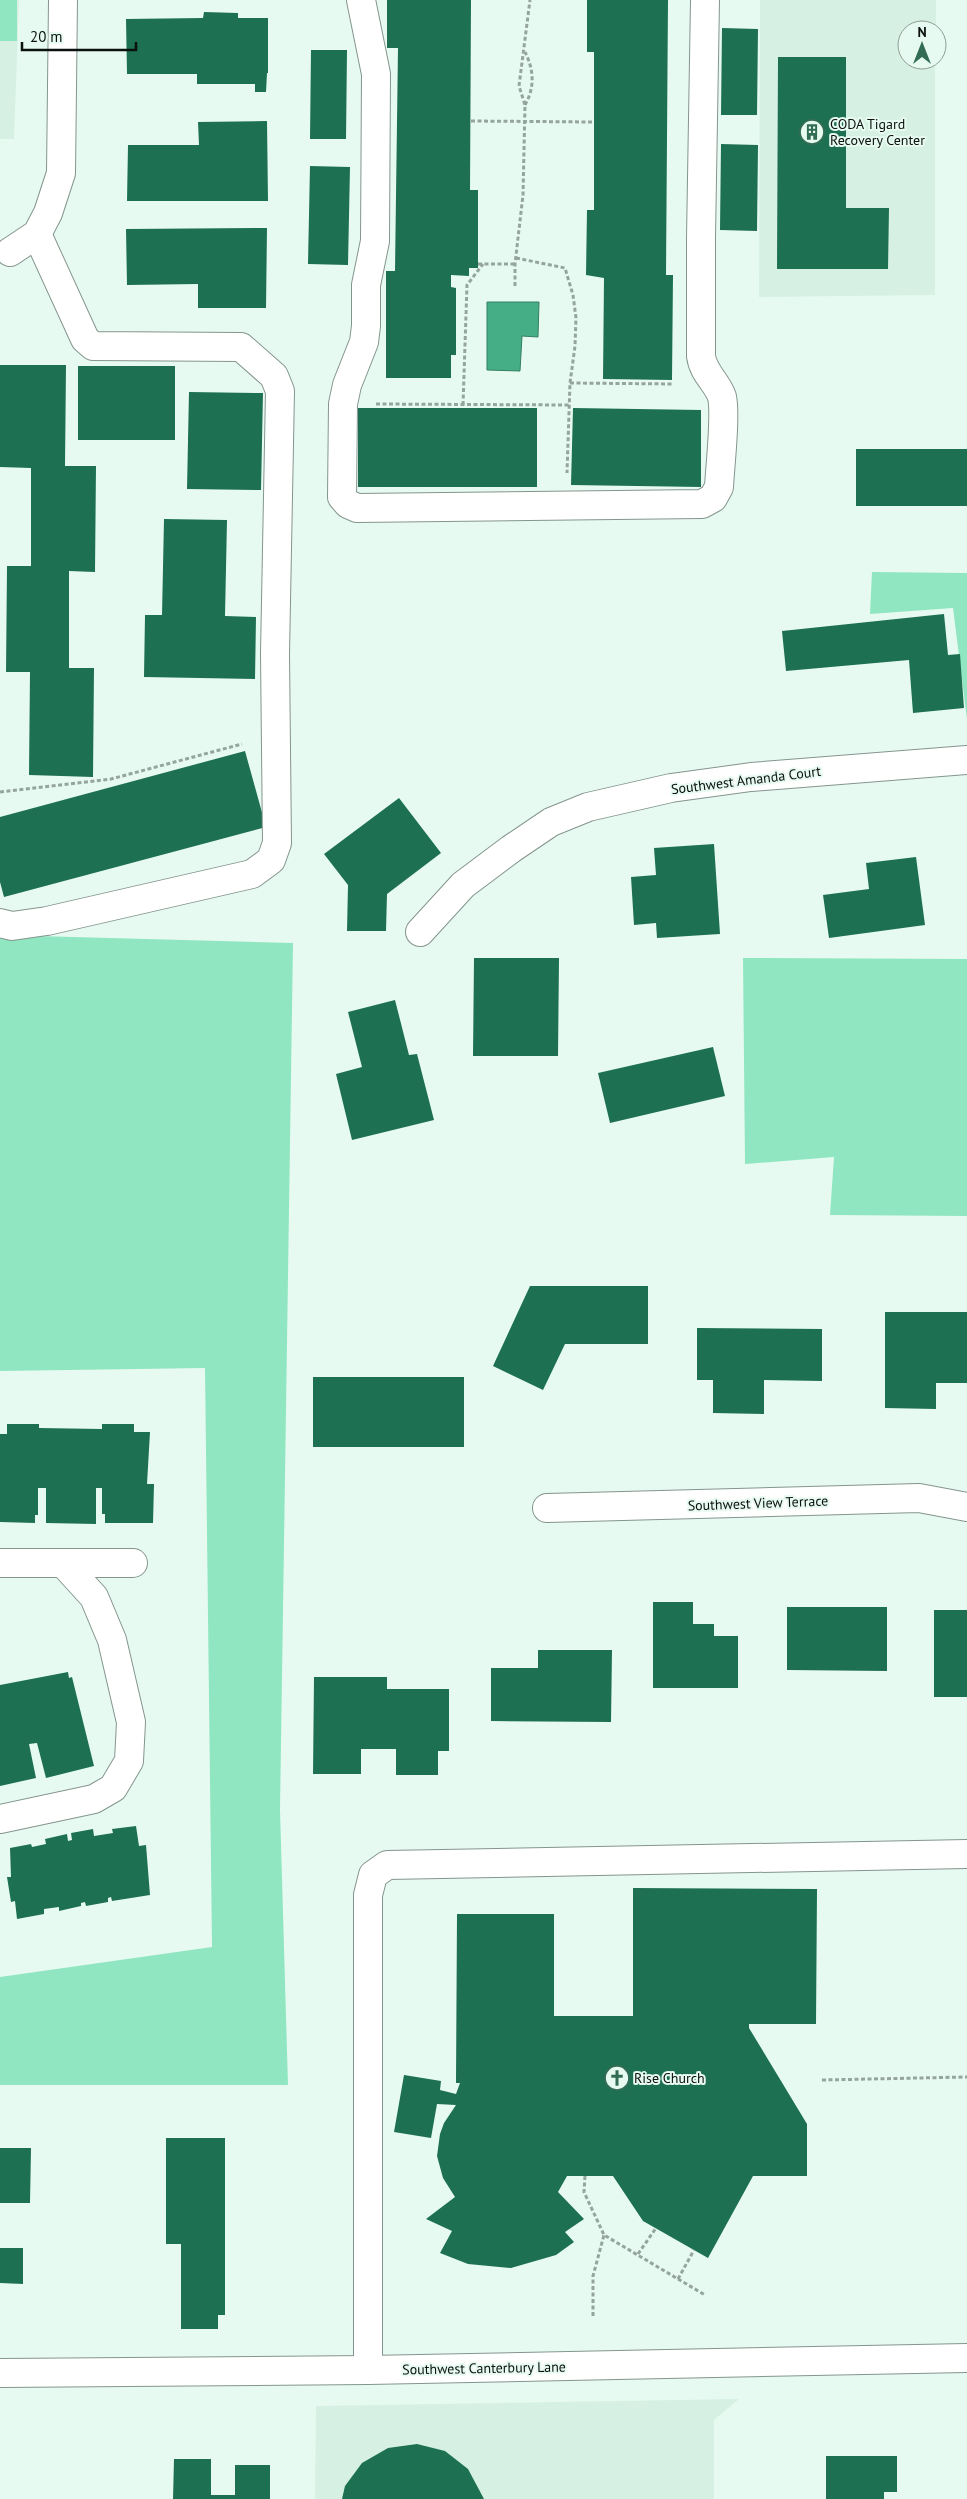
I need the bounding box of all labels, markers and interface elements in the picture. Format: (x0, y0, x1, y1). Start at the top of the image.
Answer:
scale bar (22, 20, 136, 52)
north arrow (897, 20, 947, 70)
text: N (917, 23, 927, 41)
text: 20 m (30, 27, 63, 46)
place label: CODA Tigard Recovery Center (830, 115, 925, 149)
building icon: CODA Tigard Recovery Center (799, 119, 825, 145)
street label: Southwest Amanda Court (670, 762, 822, 798)
street label: Southwest View Terrace (687, 1492, 829, 1514)
church icon: Rise Church (604, 2065, 630, 2091)
place label: Rise Church (634, 2069, 705, 2087)
street label: Southwest Canterbury Lane (402, 2358, 566, 2378)

